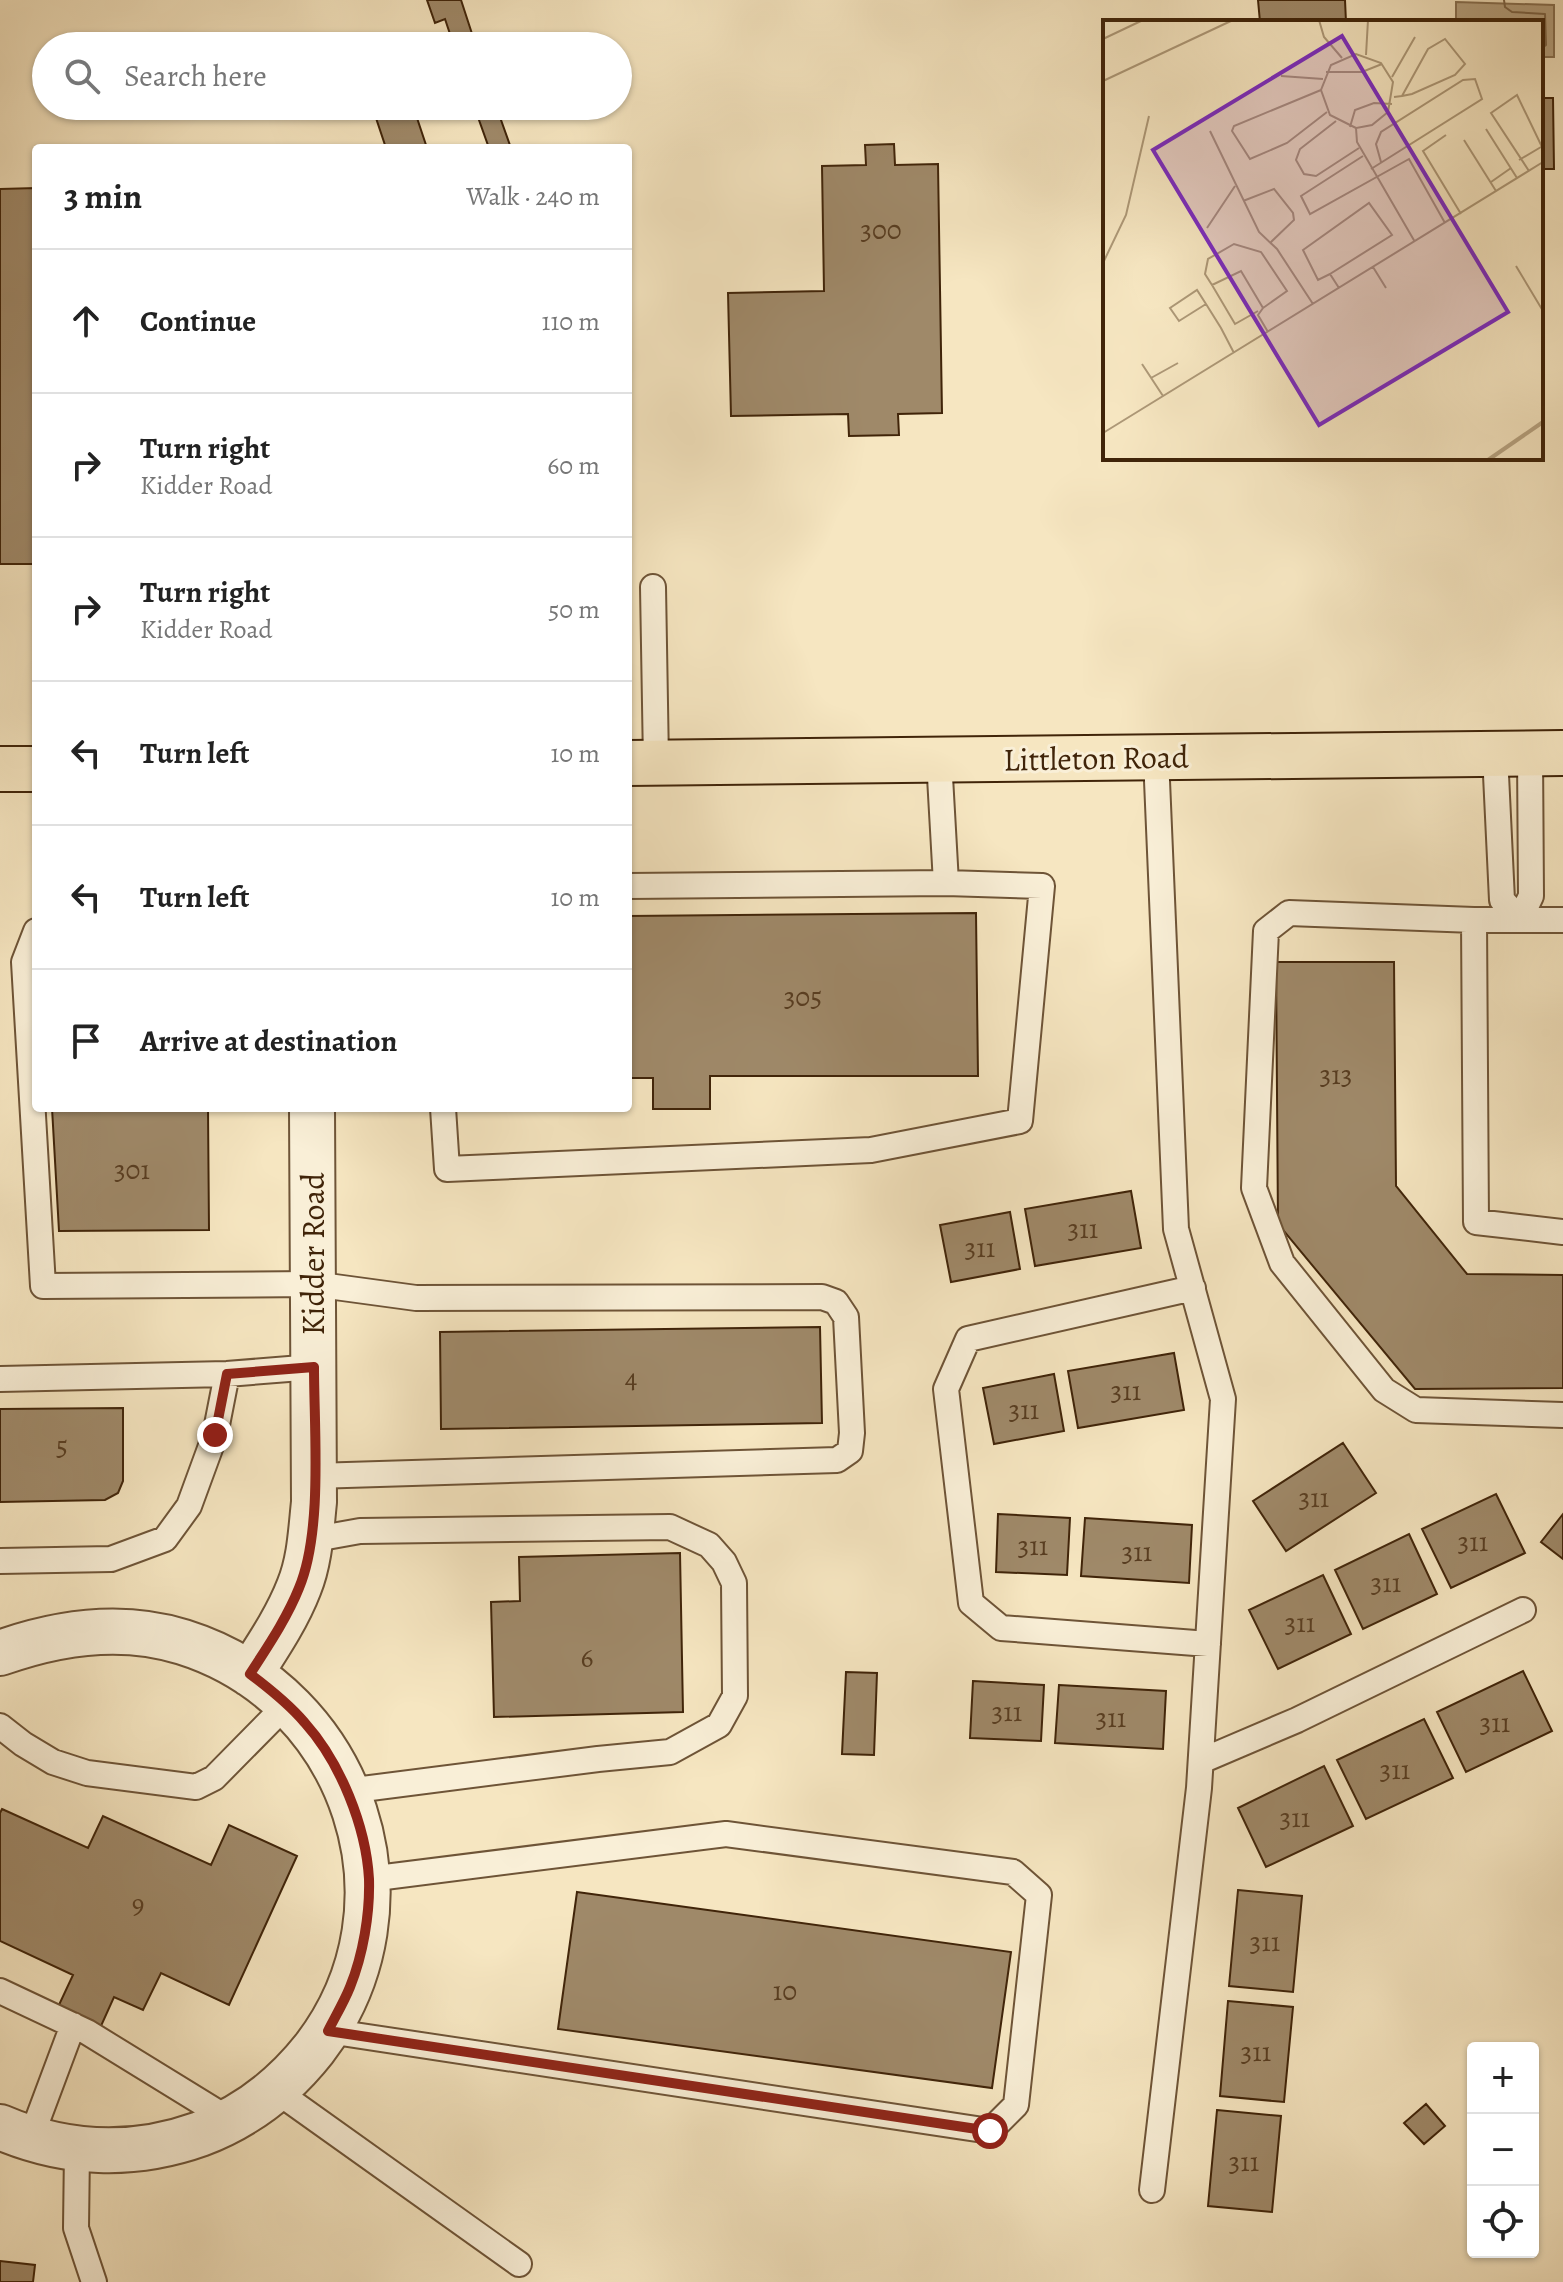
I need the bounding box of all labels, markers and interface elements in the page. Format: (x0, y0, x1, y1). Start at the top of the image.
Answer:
inset map (1103, 20, 1543, 460)
search box (32, 32, 632, 120)
icon: search (60, 54, 104, 98)
text: Search here (124, 56, 267, 96)
text: 3 min (64, 173, 142, 220)
text: Walk · 240 m (466, 179, 600, 214)
house number: 300 (860, 211, 902, 249)
icon: ahead (64, 299, 108, 343)
text: Continue (140, 301, 256, 341)
text: 110 m (542, 304, 600, 339)
text: Turn right (140, 428, 270, 468)
icon: right (64, 443, 108, 487)
text: 60 m (547, 448, 600, 483)
text: Kidder Road (140, 468, 272, 503)
text: Turn right (140, 572, 270, 612)
icon: right (64, 587, 108, 631)
text: 50 m (548, 592, 600, 627)
text: Kidder Road (140, 612, 272, 647)
icon: left (64, 731, 108, 775)
text: Turn left (140, 733, 249, 773)
street label: Littleton Road (1003, 734, 1190, 782)
text: 10 m (550, 736, 600, 771)
icon: left (64, 875, 108, 919)
text: Turn left (140, 877, 249, 917)
text: 10 m (550, 880, 600, 915)
house number: 305 (784, 978, 822, 1016)
icon: arrive (64, 1019, 108, 1063)
text: Arrive at destination (140, 1021, 397, 1061)
house number: 313 (1320, 1056, 1352, 1094)
house number: 301 (114, 1151, 150, 1189)
street label: Kidder Road (291, 1172, 335, 1336)
house number: 311 (1068, 1210, 1098, 1248)
house number: 311 (965, 1229, 995, 1267)
house number: 4 (625, 1359, 637, 1397)
house number: 311 (1111, 1372, 1141, 1410)
house number: 311 (1009, 1391, 1039, 1429)
route end (197, 1417, 233, 1453)
house number: 5 (56, 1427, 68, 1465)
house number: 311 (1299, 1479, 1329, 1517)
house number: 311 (1458, 1523, 1488, 1561)
house number: 311 (1018, 1527, 1048, 1565)
house number: 311 (1122, 1533, 1152, 1571)
house number: 311 (1371, 1564, 1401, 1602)
house number: 311 (1285, 1604, 1315, 1642)
house number: 6 (581, 1639, 594, 1677)
house number: 311 (992, 1693, 1022, 1731)
house number: 311 (1096, 1699, 1126, 1737)
house number: 311 (1480, 1704, 1510, 1742)
house number: 311 (1380, 1751, 1410, 1789)
house number: 311 (1280, 1799, 1310, 1837)
house number: 9 (132, 1885, 144, 1923)
house number: 311 (1250, 1923, 1280, 1961)
house number: 10 (773, 1972, 797, 2010)
house number: 311 (1241, 2033, 1271, 2071)
map controls (1467, 2042, 1539, 2258)
button: + (1467, 2042, 1539, 2114)
route start (972, 2113, 1008, 2149)
button: − (1467, 2114, 1539, 2186)
house number: 311 (1229, 2143, 1259, 2181)
button: locate (1467, 2186, 1539, 2258)

